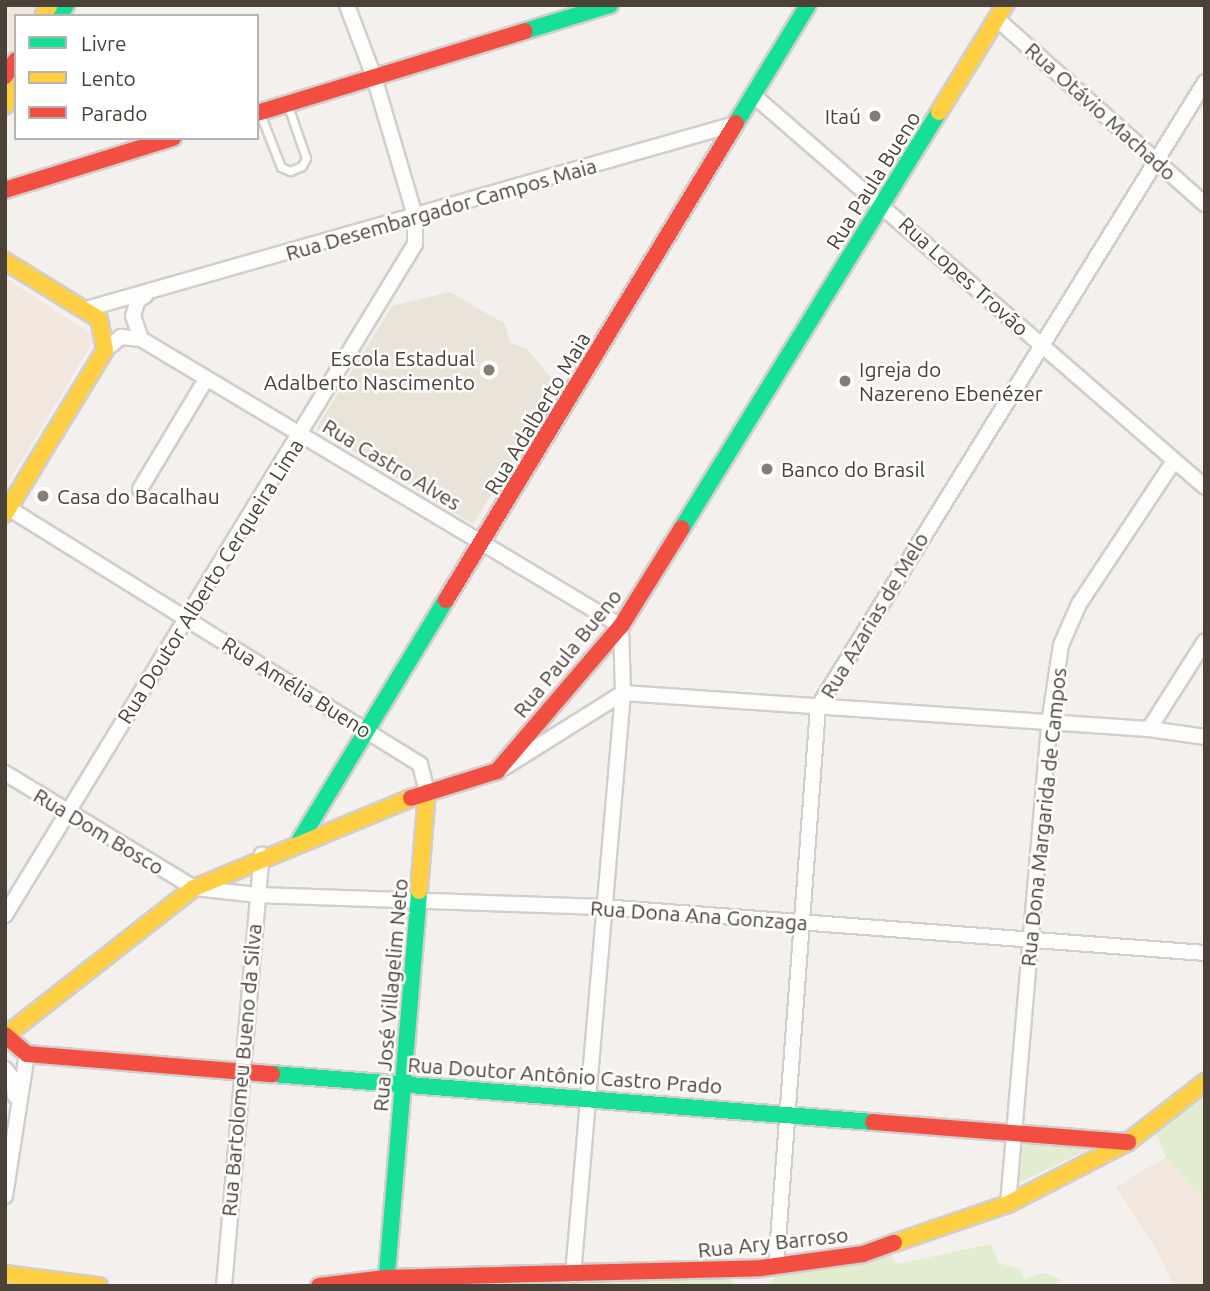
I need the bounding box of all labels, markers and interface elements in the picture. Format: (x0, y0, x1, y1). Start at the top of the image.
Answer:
legend (14, 14, 259, 140)
text: Livre (81, 31, 127, 55)
street label: Rua Otávio Machado (1020, 37, 1182, 185)
text: Lento (81, 66, 136, 90)
text: Parado (81, 101, 147, 125)
place label: Itaú (825, 103, 861, 129)
street label: Rua Paula Bueno (820, 106, 926, 254)
marker: Itaú (867, 108, 883, 124)
street label: Rua Desembargador Campos Maia (283, 152, 599, 266)
street label: Rua Lopes Trovão (894, 211, 1034, 341)
street label: Rua Adalberto Maia (479, 327, 595, 499)
place label: Escola Estadual Adalberto Nascimento (264, 345, 475, 395)
place label: Igreja do Nazereno Ebenézer (859, 356, 1043, 406)
marker: Escola Estadual Adalberto Nascimento (481, 362, 497, 378)
marker: Igreja do Nazereno Ebenézer (837, 373, 853, 389)
street label: Rua Castro Alves (318, 413, 466, 515)
street label: Rua Doutor Alberto Cerqueira Lima (112, 434, 308, 728)
place label: Banco do Brasil (781, 456, 925, 482)
marker: Banco do Brasil (759, 461, 775, 477)
place label: Casa do Bacalhau (57, 483, 220, 509)
marker: Casa do Bacalhau (35, 488, 51, 504)
street label: Rua Azarias de Melo (814, 527, 934, 703)
street label: Rua Paula Bueno (507, 584, 627, 722)
street label: Rua Amélia Bueno (218, 631, 376, 743)
street label: Rua Dona Margarida de Campos (1015, 666, 1071, 968)
street label: Rua Dom Bosco (29, 782, 169, 880)
street label: Rua José Villagelim Neto (367, 877, 413, 1113)
street label: Rua Dona Ana Gonzaga (589, 895, 809, 935)
street label: Rua Bartolomeu Bueno da Silva (216, 922, 266, 1218)
street label: Rua Doutor Antônio Castro Prado (407, 1051, 723, 1099)
street label: Rua Ary Barroso (696, 1222, 850, 1262)

